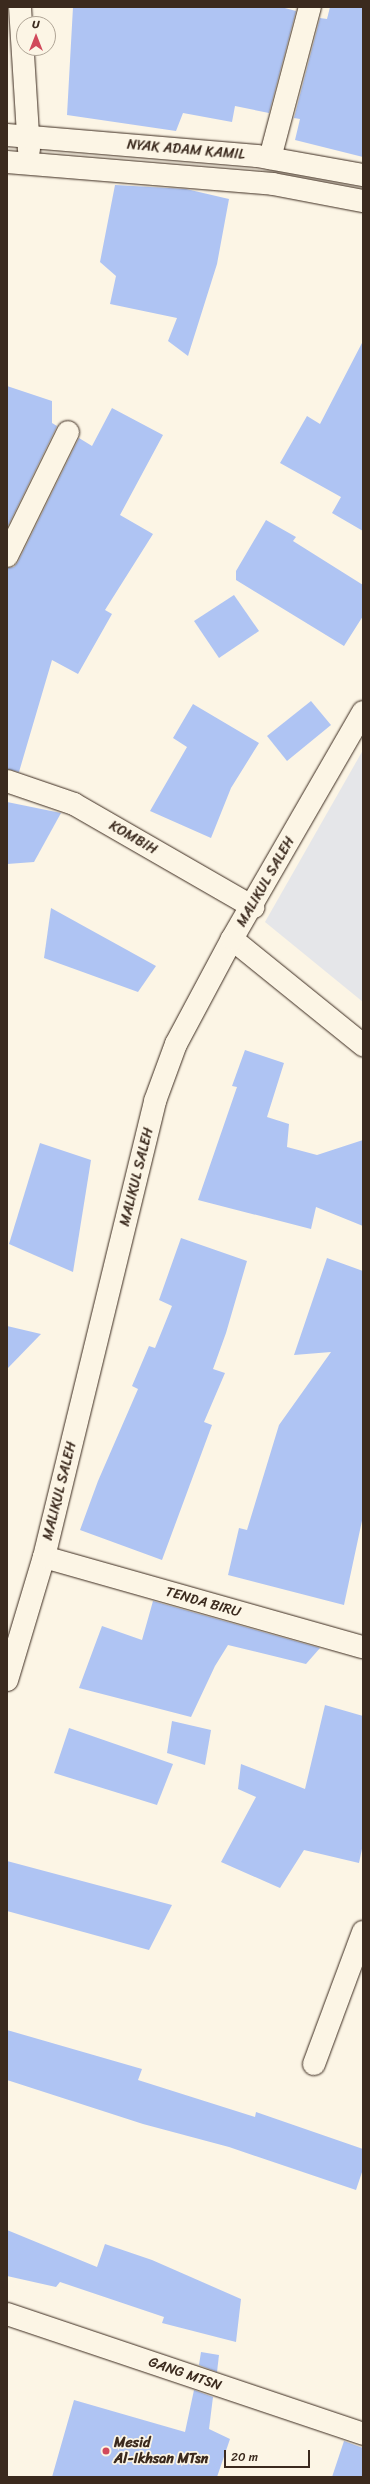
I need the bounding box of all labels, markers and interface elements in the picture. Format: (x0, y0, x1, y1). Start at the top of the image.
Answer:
text: U (32, 15, 40, 34)
north arrow (16, 16, 56, 56)
street label: NYAK ADAM KAMIL (126, 136, 246, 164)
street label: KOMBIH (106, 818, 160, 858)
street label: MALIKUL SALEH (233, 834, 299, 930)
street label: MALIKUL SALEH (117, 1126, 157, 1228)
street label: MALIKUL SALEH (40, 1440, 80, 1542)
street label: TENDA BIRU (163, 1583, 243, 1621)
street label: GANG MTSN (146, 2354, 224, 2394)
place label: Mesid Al-Ikhsan MTsn (114, 2435, 209, 2468)
scale bar (226, 2442, 312, 2468)
marker: Mesid Al-Ikhsan MTsn (101, 2446, 111, 2456)
text: 20 m (231, 2446, 258, 2468)

